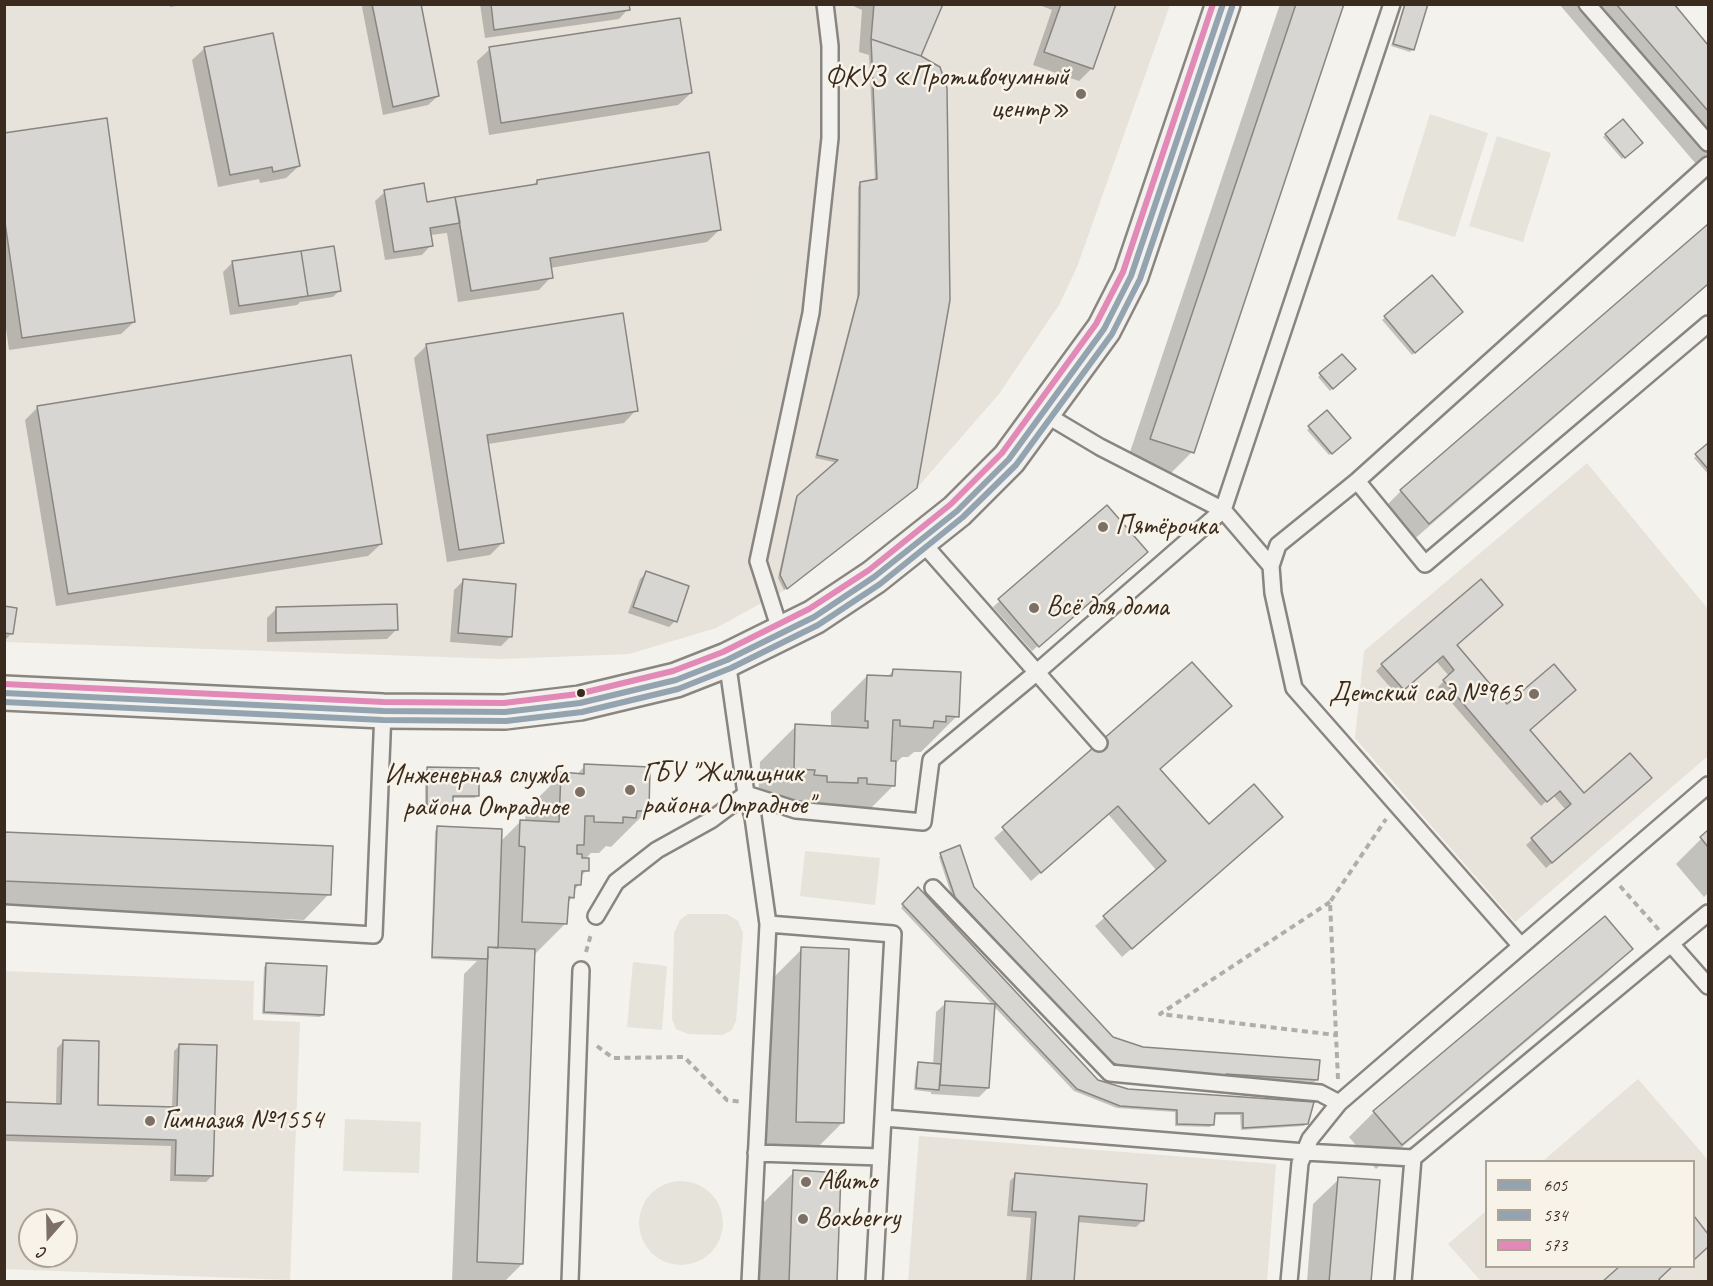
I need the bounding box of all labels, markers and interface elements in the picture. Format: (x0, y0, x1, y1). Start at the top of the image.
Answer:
place label: ФКУЗ «Противочумный центр» (825, 61, 1069, 127)
marker: ФКУЗ «Противочумный центр» (1074, 87, 1088, 101)
place label: Пятёрочка (1115, 510, 1218, 544)
marker: Пятёрочка (1096, 520, 1110, 534)
place label: Всё для дома (1046, 591, 1169, 625)
marker: Всё для дома (1027, 601, 1041, 615)
place label: Детский сад №965 (1329, 677, 1522, 711)
unlabelled marker (575, 687, 587, 699)
marker: Детский сад №965 (1527, 687, 1541, 701)
place label: ГБУ "Жилищник района Отрадное" (642, 757, 814, 823)
place label: Инженерная служба района Отрадное (384, 759, 568, 825)
marker: ГБУ "Жилищник района Отрадное" (623, 783, 637, 797)
marker: Инженерная служба района Отрадное (573, 785, 587, 799)
place label: Гимназия №1554 (162, 1104, 323, 1138)
marker: Гимназия №1554 (143, 1114, 157, 1128)
legend (1485, 1160, 1695, 1268)
place label: Авито (818, 1165, 877, 1199)
text: 605 (1543, 1174, 1567, 1196)
marker: Авито (799, 1175, 813, 1189)
place label: Boxberry (815, 1202, 900, 1236)
text: 534 (1543, 1204, 1567, 1226)
north arrow (18, 1208, 78, 1268)
marker: Boxberry (796, 1212, 810, 1226)
text: 573 (1543, 1234, 1567, 1256)
text: С (35, 1242, 50, 1264)

